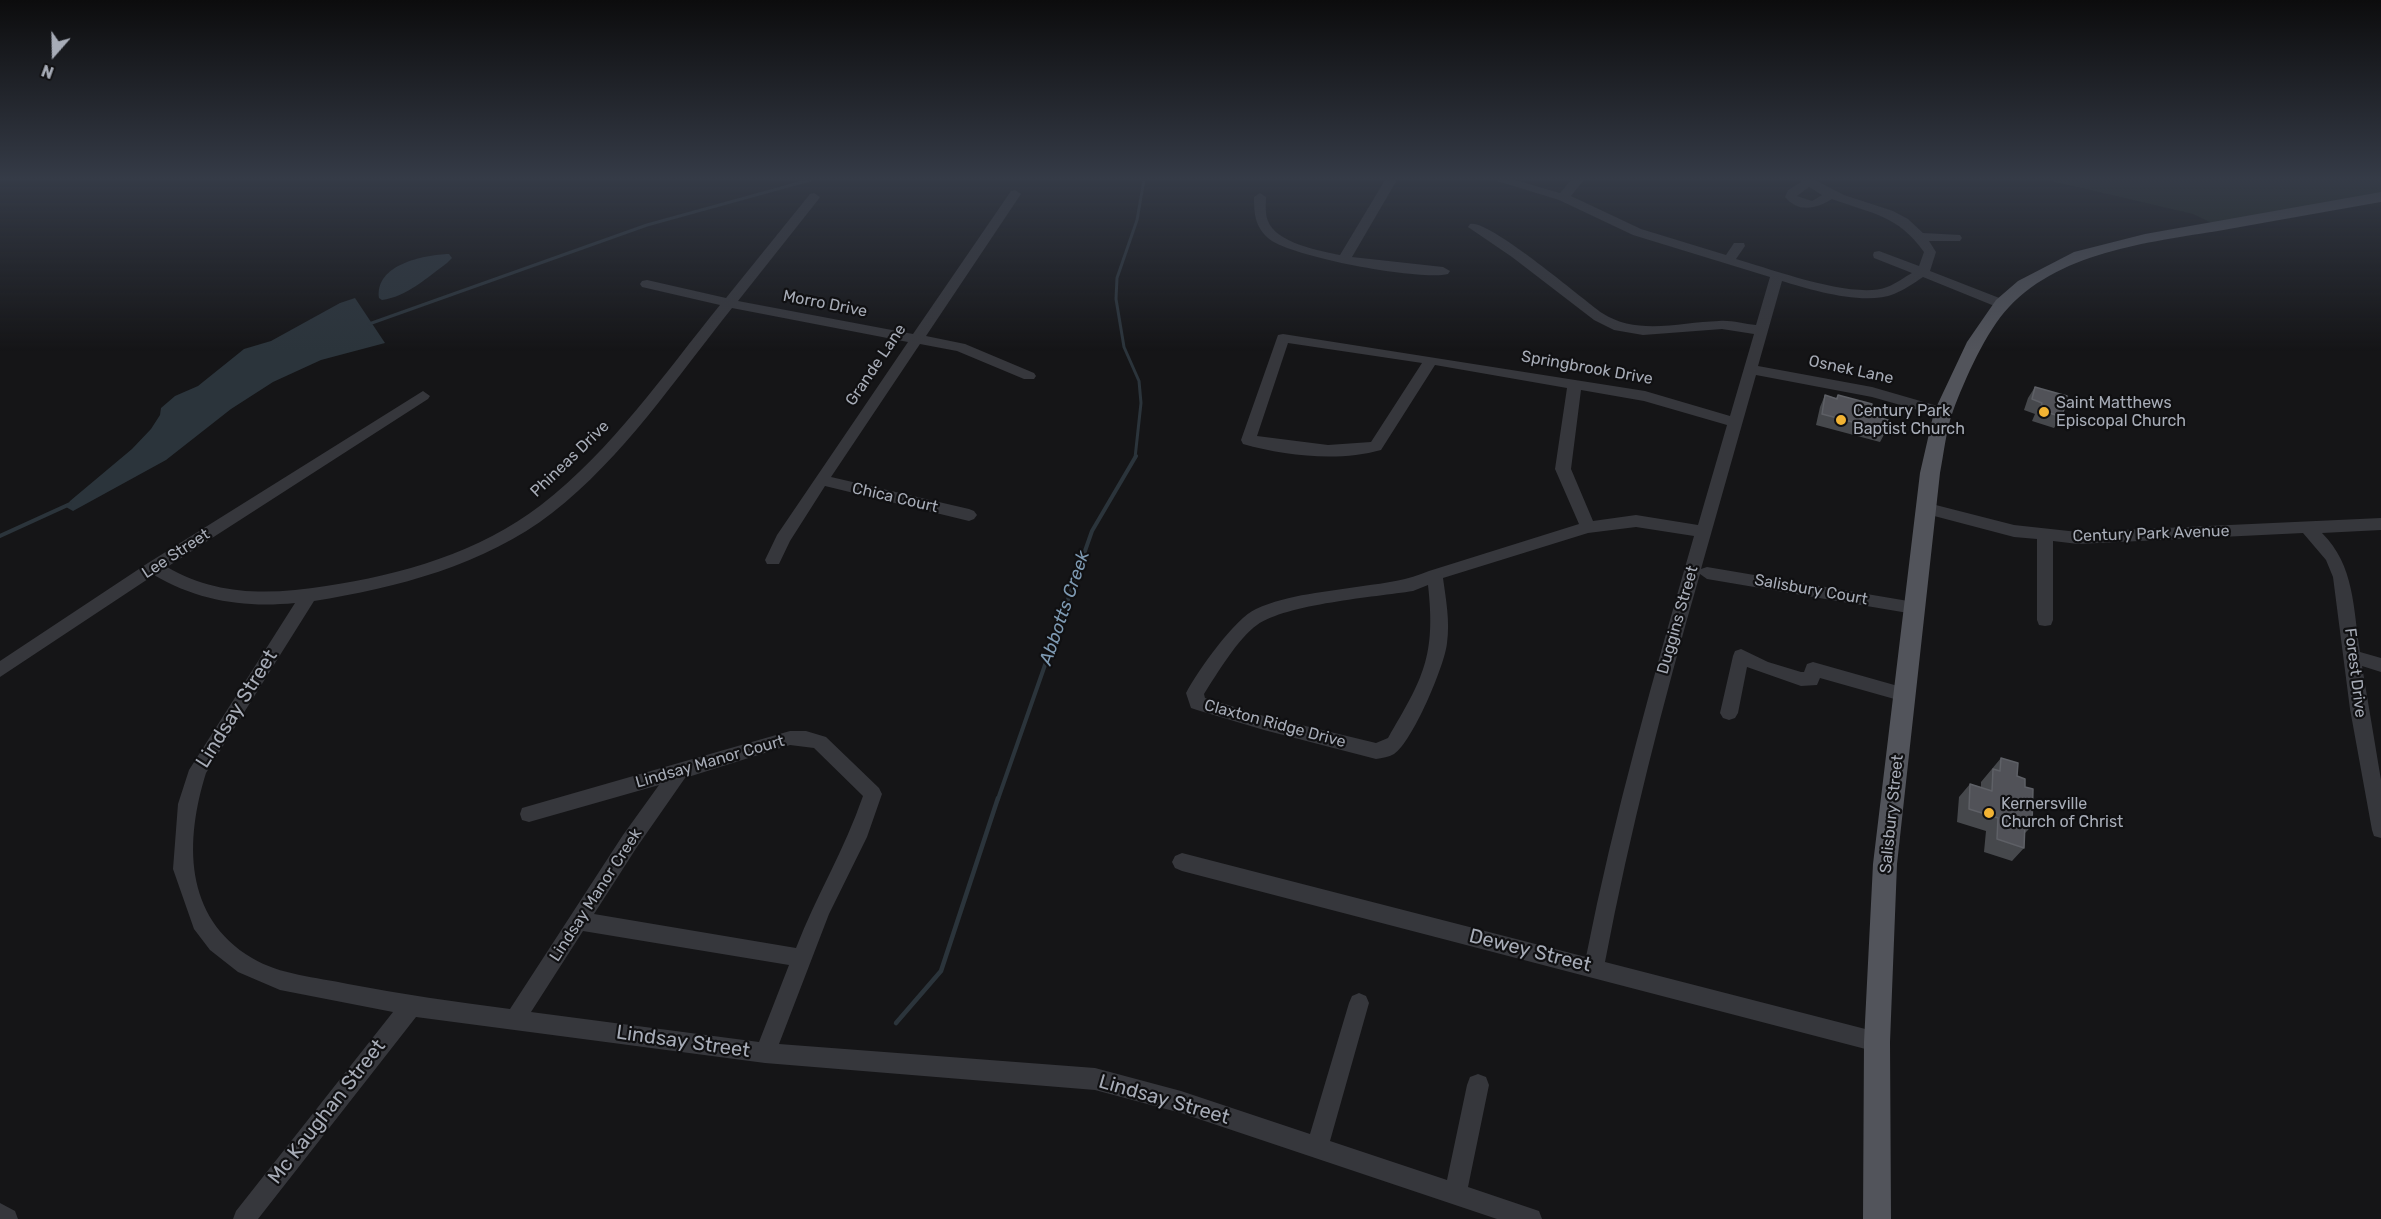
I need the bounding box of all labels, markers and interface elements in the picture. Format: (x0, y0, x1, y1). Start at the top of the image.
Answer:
north arrow (24, 24, 84, 84)
text: N (39, 60, 56, 82)
street label: Morro Drive (781, 286, 869, 322)
street label: Grande Lane (842, 321, 910, 409)
street label: Springbrook Drive (1520, 347, 1654, 389)
street label: Osnek Lane (1807, 352, 1895, 388)
place label: Saint Matthews Episcopal Church (2056, 393, 2186, 431)
place label: Century Park Baptist Church (1853, 401, 1965, 439)
marker: Saint Matthews Episcopal Church (2037, 405, 2051, 419)
marker: Century Park Baptist Church (1834, 413, 1848, 427)
street label: Phineas Drive (527, 417, 613, 501)
street label: Chica Court (850, 479, 940, 517)
street label: Century Park Avenue (2072, 522, 2230, 546)
street label: Lee Street (139, 525, 213, 583)
water label: Abbotts Creek (1035, 548, 1095, 668)
street label: Duggins Street (1653, 564, 1703, 676)
street label: Salisbury Court (1753, 571, 1869, 609)
street label: Forest Drive (2340, 627, 2370, 719)
street label: Lindsay Street (191, 645, 283, 773)
street label: Claxton Ridge Drive (1202, 696, 1348, 752)
street label: Lindsay Manor Court (633, 732, 787, 792)
street label: Salisbury Street (1876, 754, 1908, 874)
place label: Kernersville Church of Christ (2001, 794, 2123, 832)
marker: Kernersville Church of Christ (1982, 806, 1996, 820)
street label: Lindsay Manor Creek (546, 825, 646, 965)
street label: Dewey Street (1466, 924, 1594, 978)
street label: Lindsay Street (615, 1021, 751, 1063)
street label: Mc Kaughan Street (263, 1035, 391, 1189)
street label: Lindsay Street (1096, 1070, 1232, 1130)

